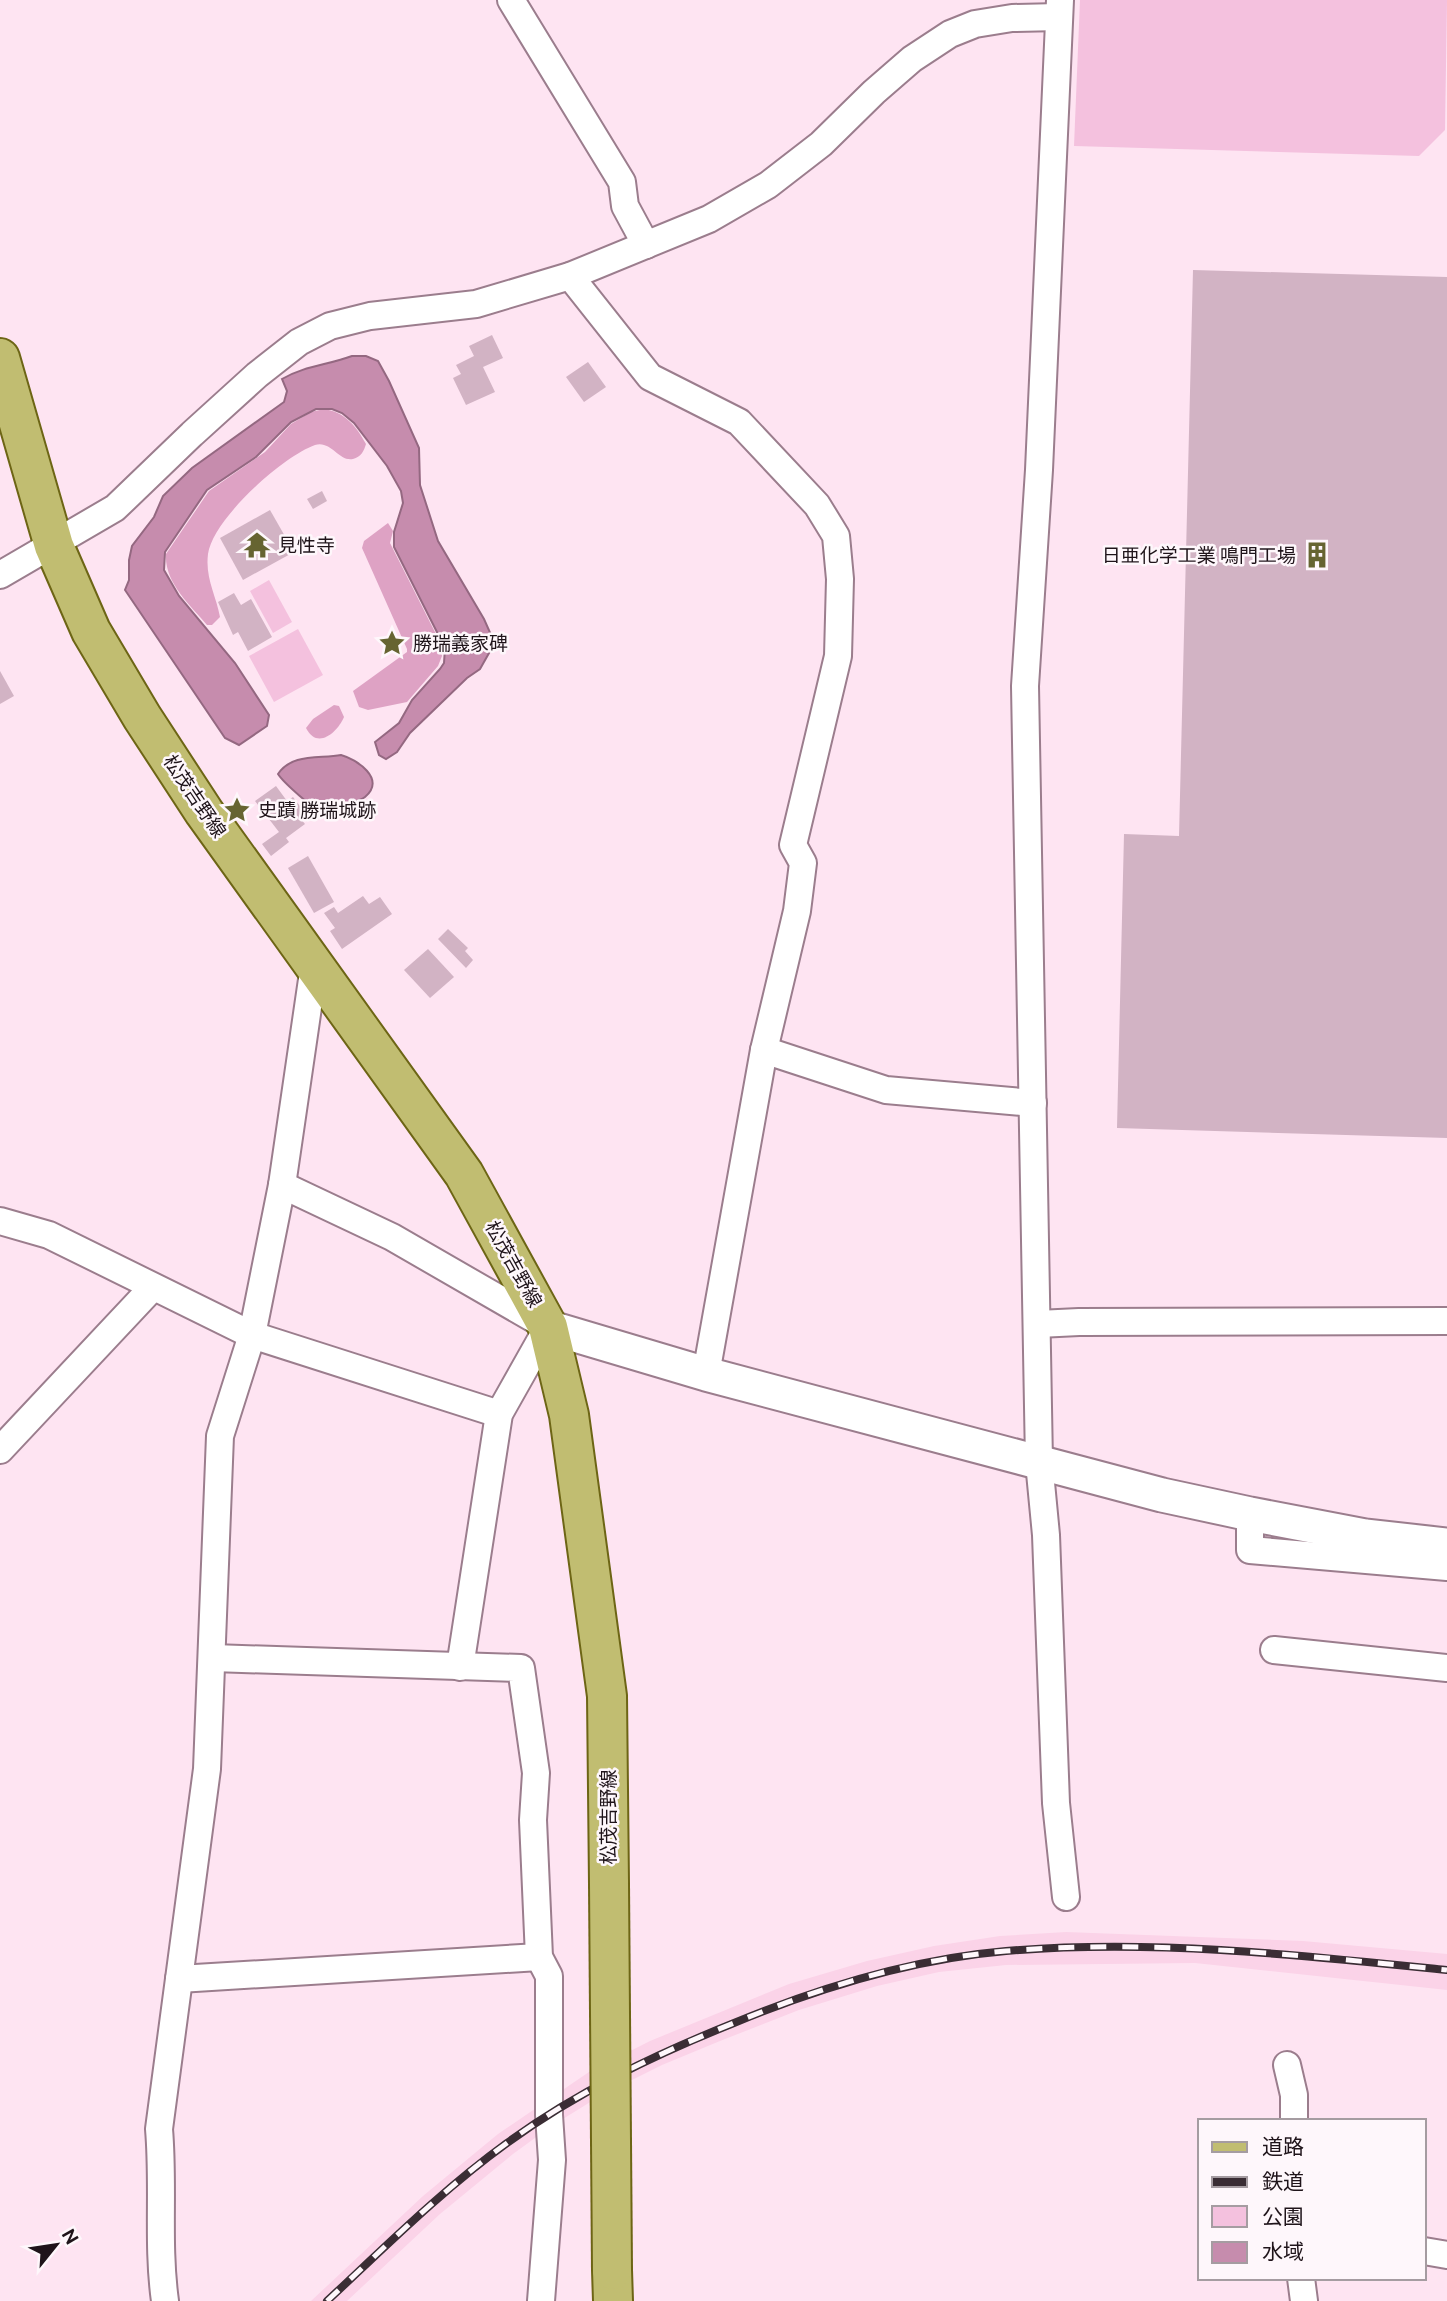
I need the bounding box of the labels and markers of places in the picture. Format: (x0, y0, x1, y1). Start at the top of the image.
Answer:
temple icon: 見性寺 (242, 530, 272, 560)
place label: 見性寺 (278, 534, 335, 556)
building icon: 日亜化学工業 鳴門工場 (1302, 540, 1332, 570)
place label: 日亜化学工業 鳴門工場 (1102, 544, 1296, 566)
place icon: 勝瑞義家碑 (377, 628, 407, 658)
place label: 勝瑞義家碑 (413, 632, 508, 654)
place icon: 史蹟 勝瑞城跡 (222, 795, 252, 825)
place label: 史蹟 勝瑞城跡 (258, 799, 376, 821)

